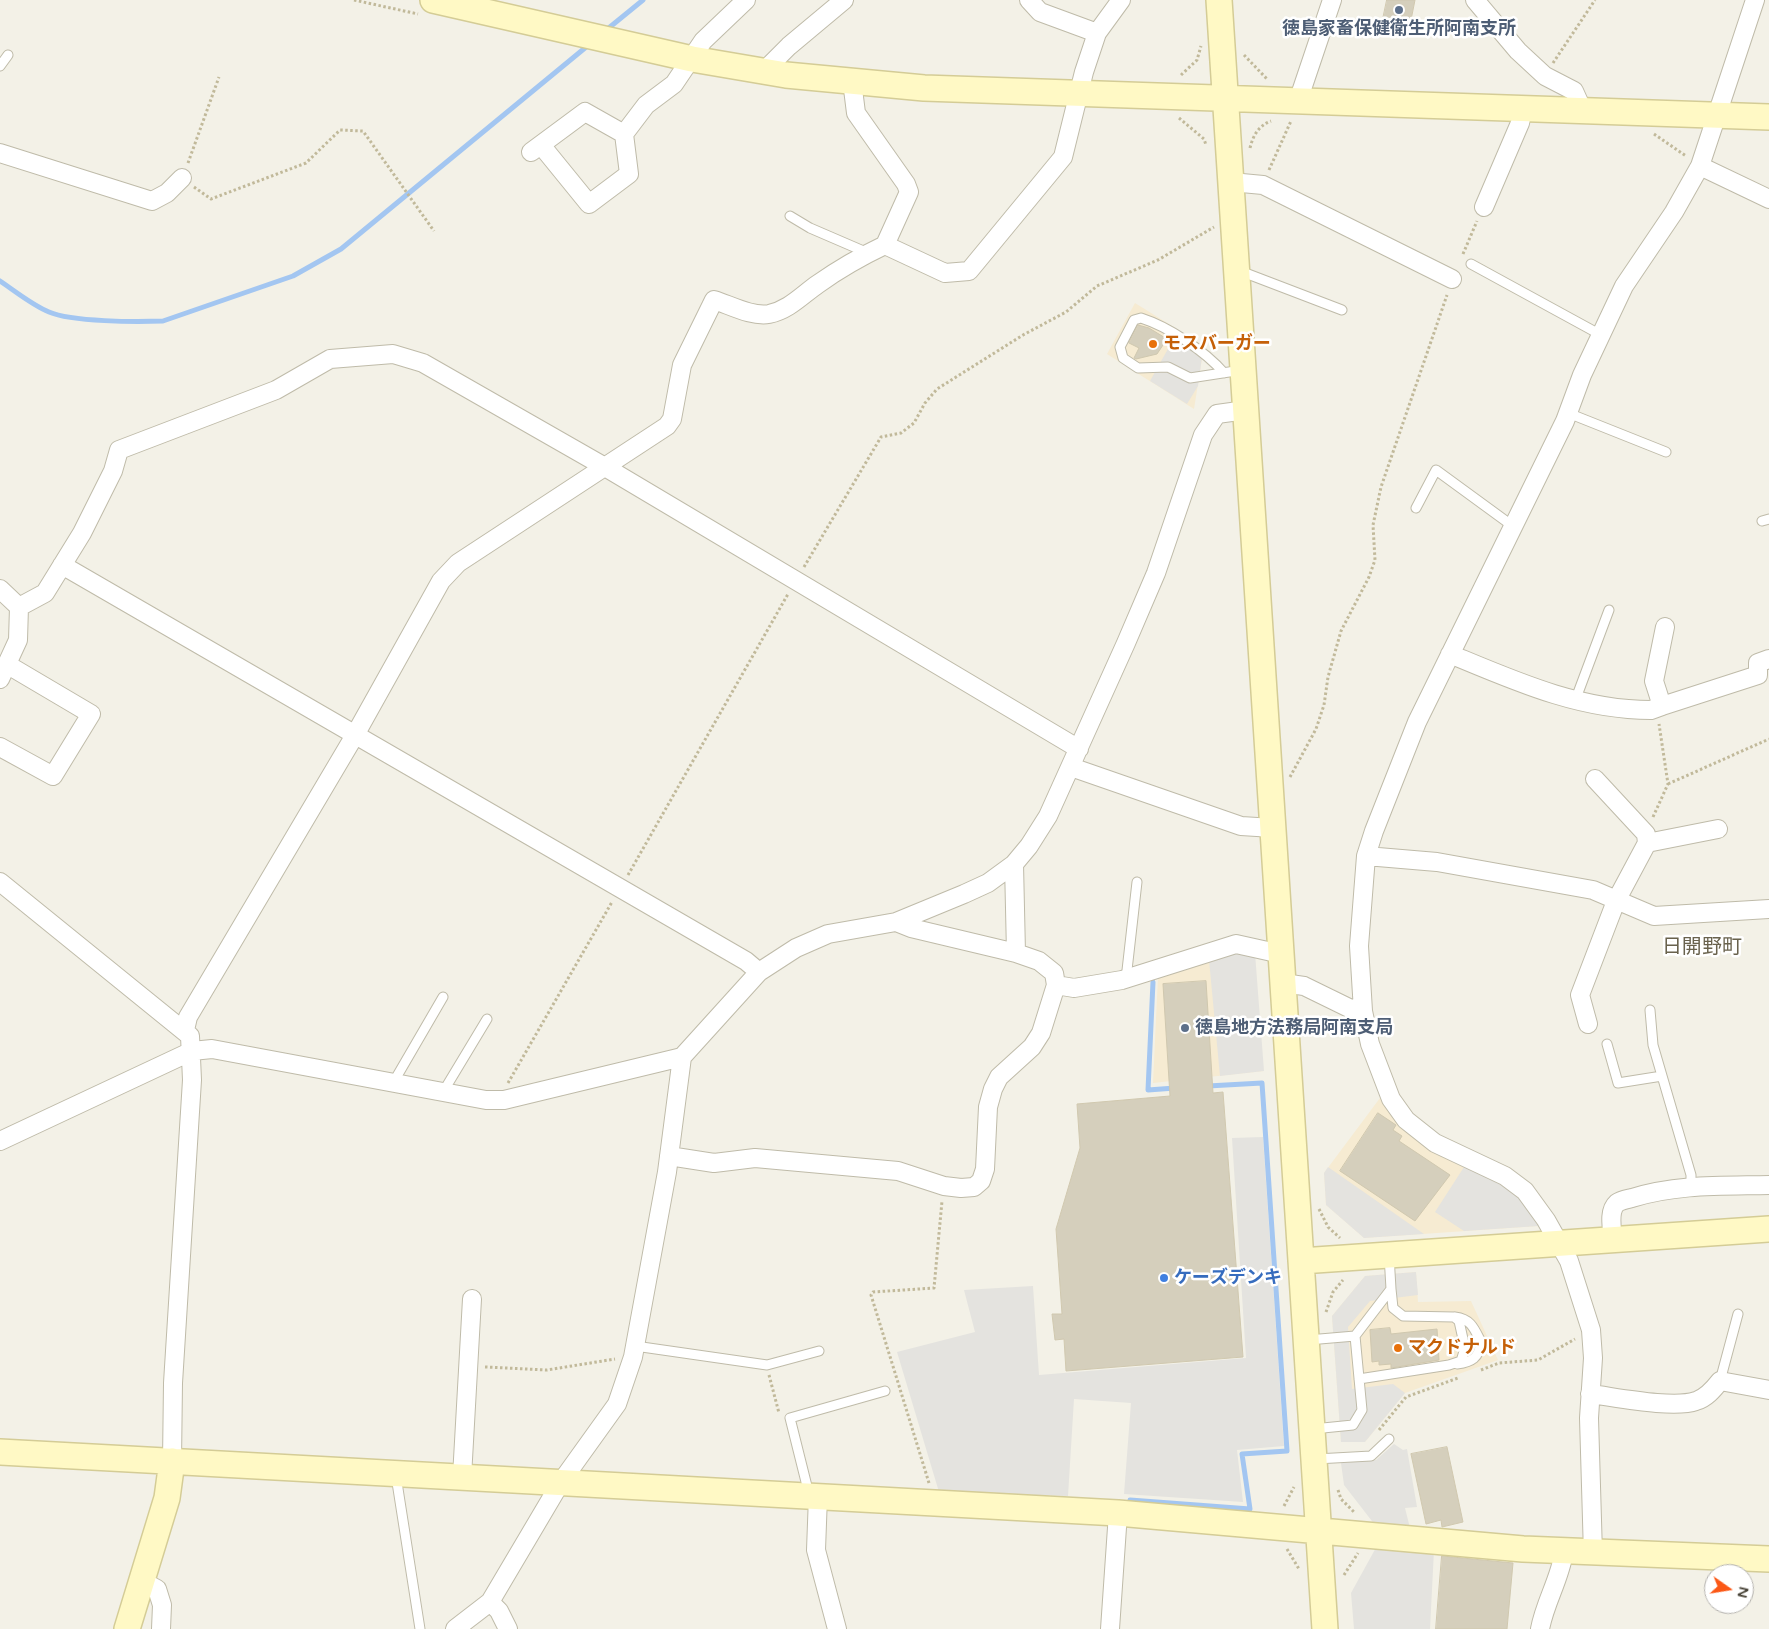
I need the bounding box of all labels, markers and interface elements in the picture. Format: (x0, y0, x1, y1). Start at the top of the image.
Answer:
marker: 徳島家畜保健衛生所阿南支所 (1393, 4, 1405, 16)
place label: 徳島家畜保健衛生所阿南支所 (1282, 18, 1516, 40)
place label: モスバーガー (1163, 333, 1271, 355)
marker: モスバーガー (1147, 338, 1159, 350)
district label: 日開野町 (1662, 936, 1742, 960)
place label: 徳島地方法務局阿南支局 (1195, 1017, 1393, 1039)
marker: 徳島地方法務局阿南支局 (1179, 1022, 1191, 1034)
place label: ケーズデンキ (1174, 1267, 1282, 1289)
marker: ケーズデンキ (1158, 1272, 1170, 1284)
place label: マクドナルド (1408, 1337, 1516, 1359)
marker: マクドナルド (1392, 1342, 1404, 1354)
north arrow (1704, 1564, 1754, 1614)
text: N (1734, 1585, 1753, 1600)

